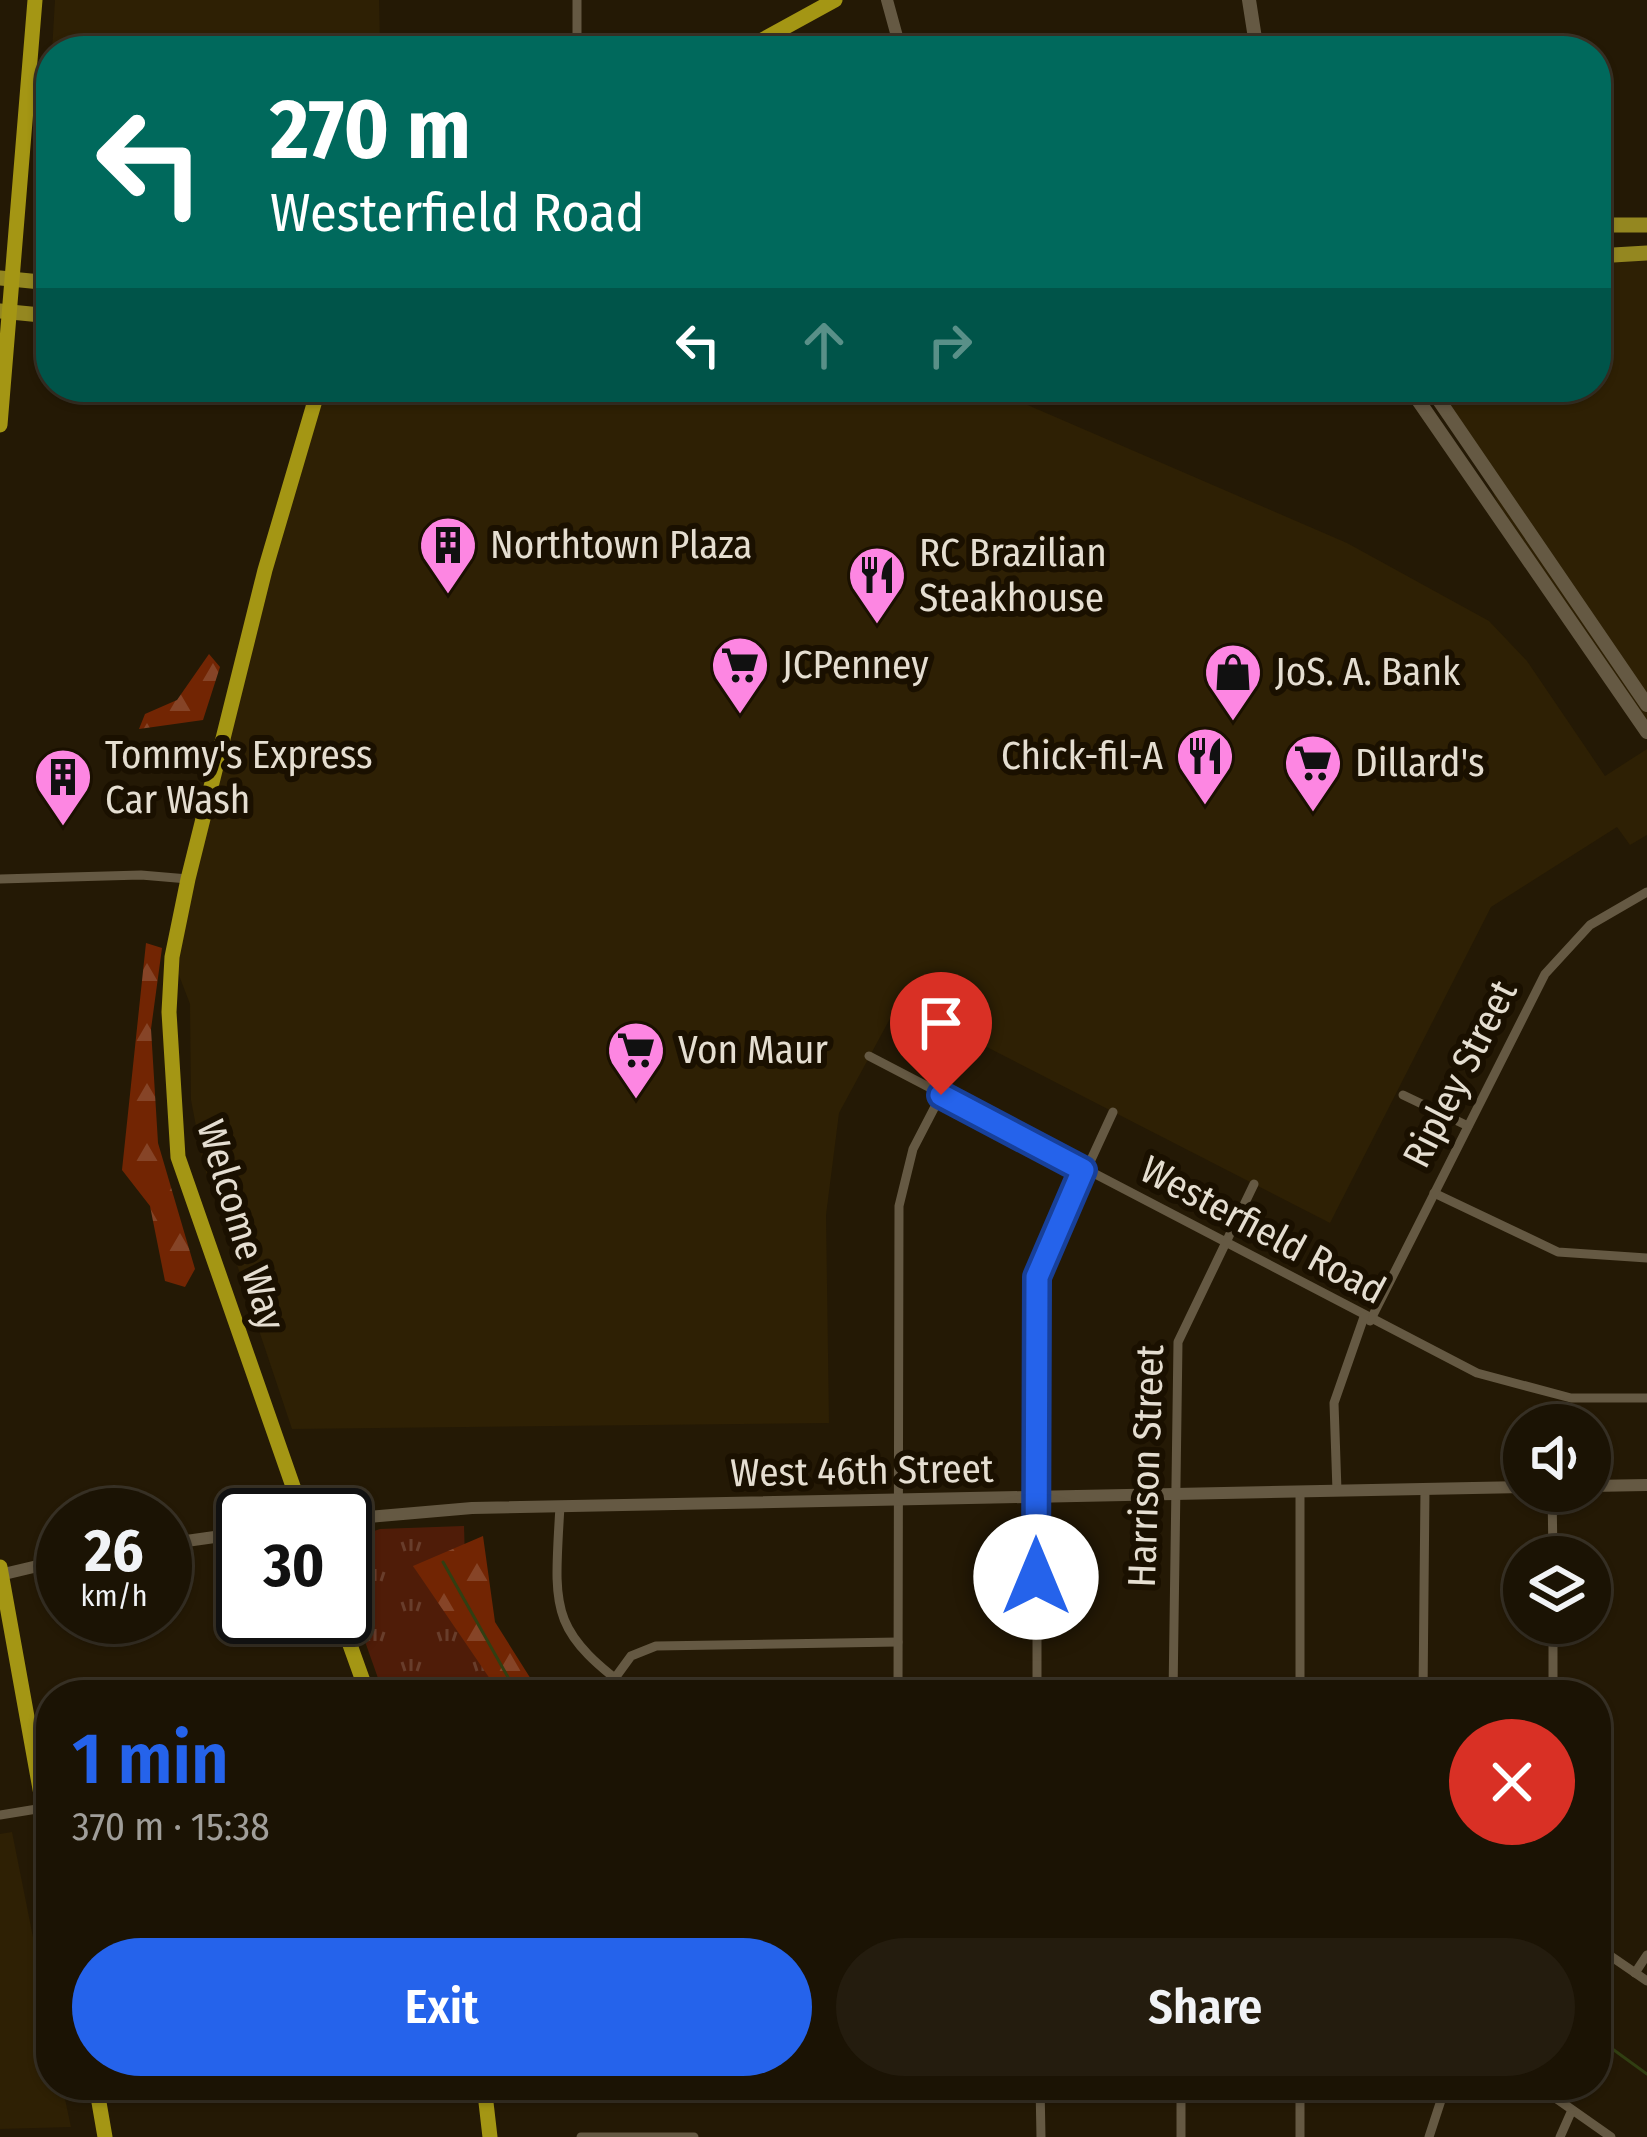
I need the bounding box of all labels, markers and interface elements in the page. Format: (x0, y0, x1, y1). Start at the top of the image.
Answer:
text: 270 m (270, 79, 471, 180)
icon: left (72, 84, 228, 240)
text: Westerfield Road (270, 181, 645, 245)
icon: left (665, 312, 731, 378)
icon: ahead (791, 312, 857, 378)
icon: right (917, 312, 983, 378)
building icon: Northtown Plaza (417, 514, 479, 596)
place label: Northtown Plaza (490, 522, 752, 568)
place label: RC Brazilian Steakhouse (919, 530, 1107, 621)
restaurant icon: RC Brazilian Steakhouse (846, 544, 908, 626)
supermarket icon: JCPenney (709, 634, 771, 716)
shop icon: JoS. A. Bank (1202, 641, 1264, 723)
place label: JCPenney (782, 642, 929, 688)
place label: JoS. A. Bank (1275, 649, 1461, 695)
restaurant icon: Chick-fil-A (1174, 725, 1236, 807)
place label: Tommy's Express Car Wash (105, 732, 373, 823)
supermarket icon: Dillard's (1282, 732, 1344, 814)
place label: Chick-fil-A (1001, 733, 1163, 779)
place label: Dillard's (1355, 740, 1485, 786)
building icon: Tommy's Express Car Wash (32, 746, 94, 828)
pin (890, 972, 992, 1095)
street label: Ripley Street (1393, 973, 1527, 1175)
icon: arrive (908, 990, 974, 1056)
supermarket icon: Von Maur (605, 1019, 667, 1101)
place label: Von Maur (678, 1027, 828, 1073)
street label: Welcome Way (187, 1114, 295, 1336)
street label: Westerfield Road (1133, 1146, 1393, 1314)
street label: Harrison Street (1119, 1344, 1173, 1588)
map controls (1503, 1404, 1611, 1644)
button: sound (1503, 1404, 1611, 1512)
street label: West 46th Street (730, 1446, 994, 1496)
speed limit sign: 30 (216, 1488, 372, 1644)
position arrow (973, 1514, 1099, 1640)
text: 26 (84, 1515, 144, 1587)
button: layers (1503, 1536, 1611, 1644)
text: km/h (81, 1578, 147, 1614)
text: 1 min (72, 1716, 229, 1802)
button: close (1449, 1719, 1575, 1845)
text: 370 m · 15:38 (72, 1804, 270, 1850)
button: Exit (72, 1938, 812, 2076)
button: Share (836, 1938, 1575, 2076)

